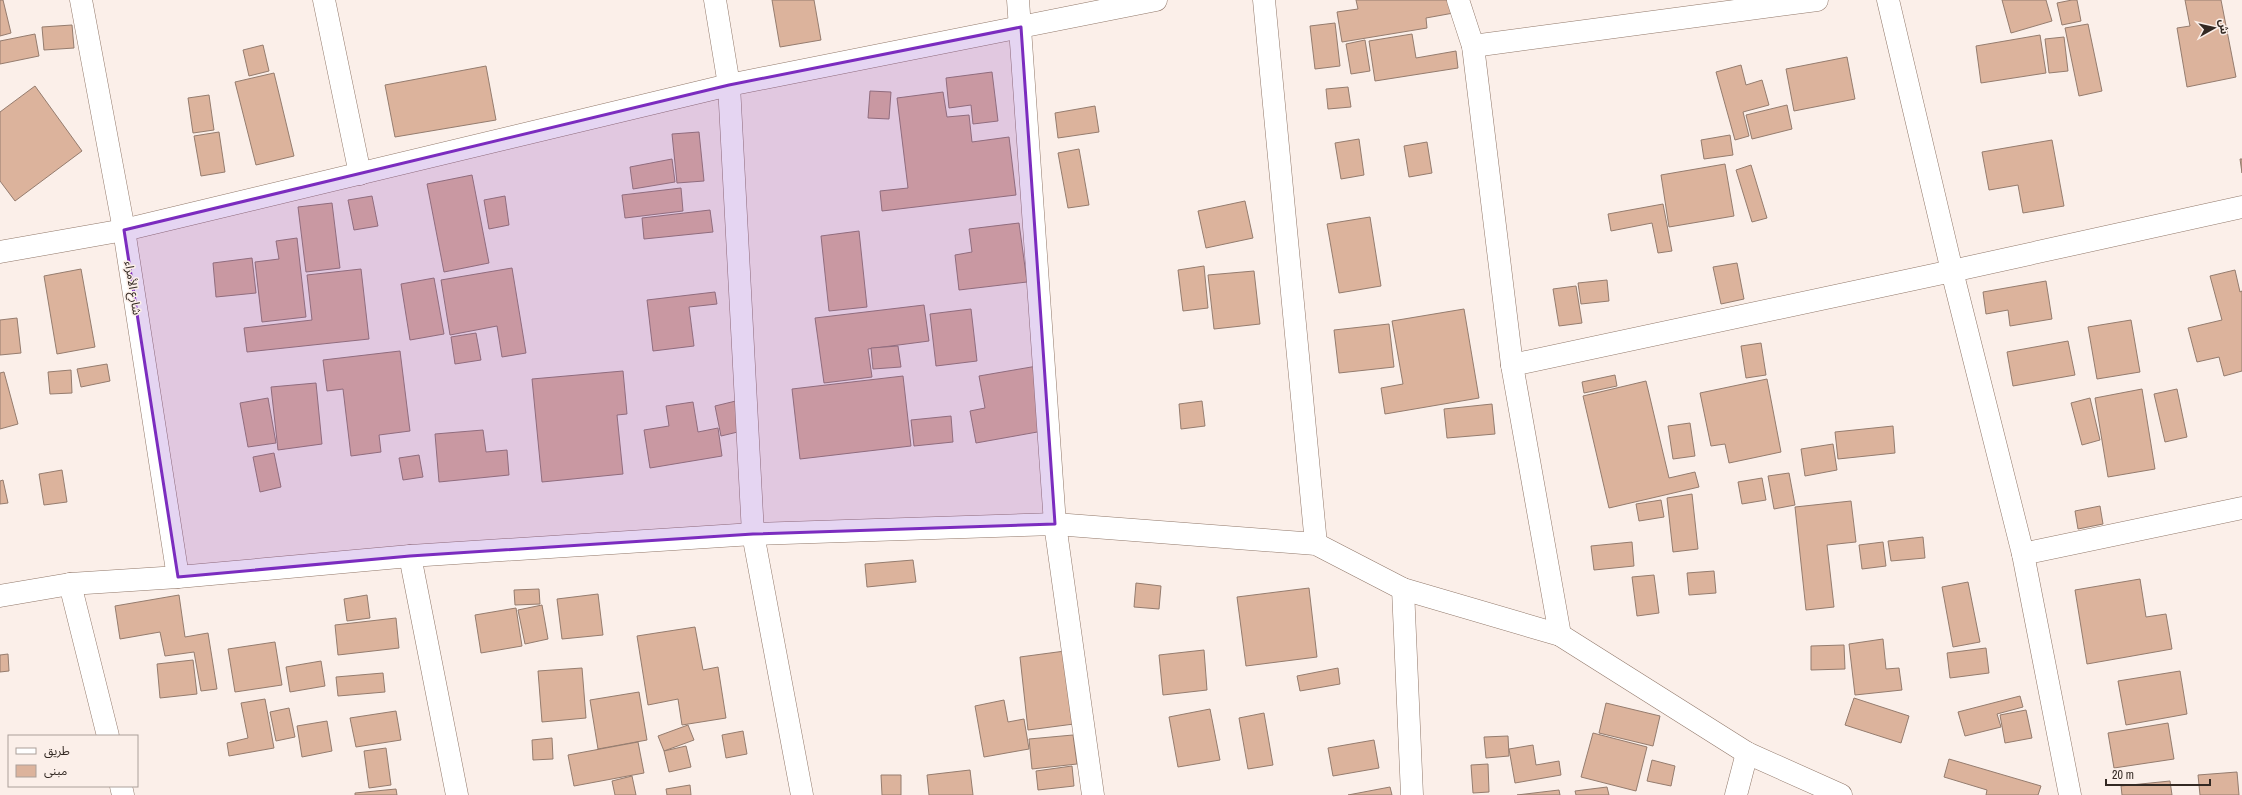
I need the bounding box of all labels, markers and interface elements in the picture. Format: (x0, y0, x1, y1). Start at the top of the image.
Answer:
north arrow (2194, 8, 2234, 48)
text: ش (2216, 18, 2232, 35)
street label: شارع الأمراء (120, 260, 145, 316)
legend (8, 735, 138, 787)
text: طريق (44, 743, 70, 759)
scale bar (2106, 761, 2210, 787)
text: مبنى (44, 763, 67, 779)
text: 20 m (2112, 767, 2134, 783)

